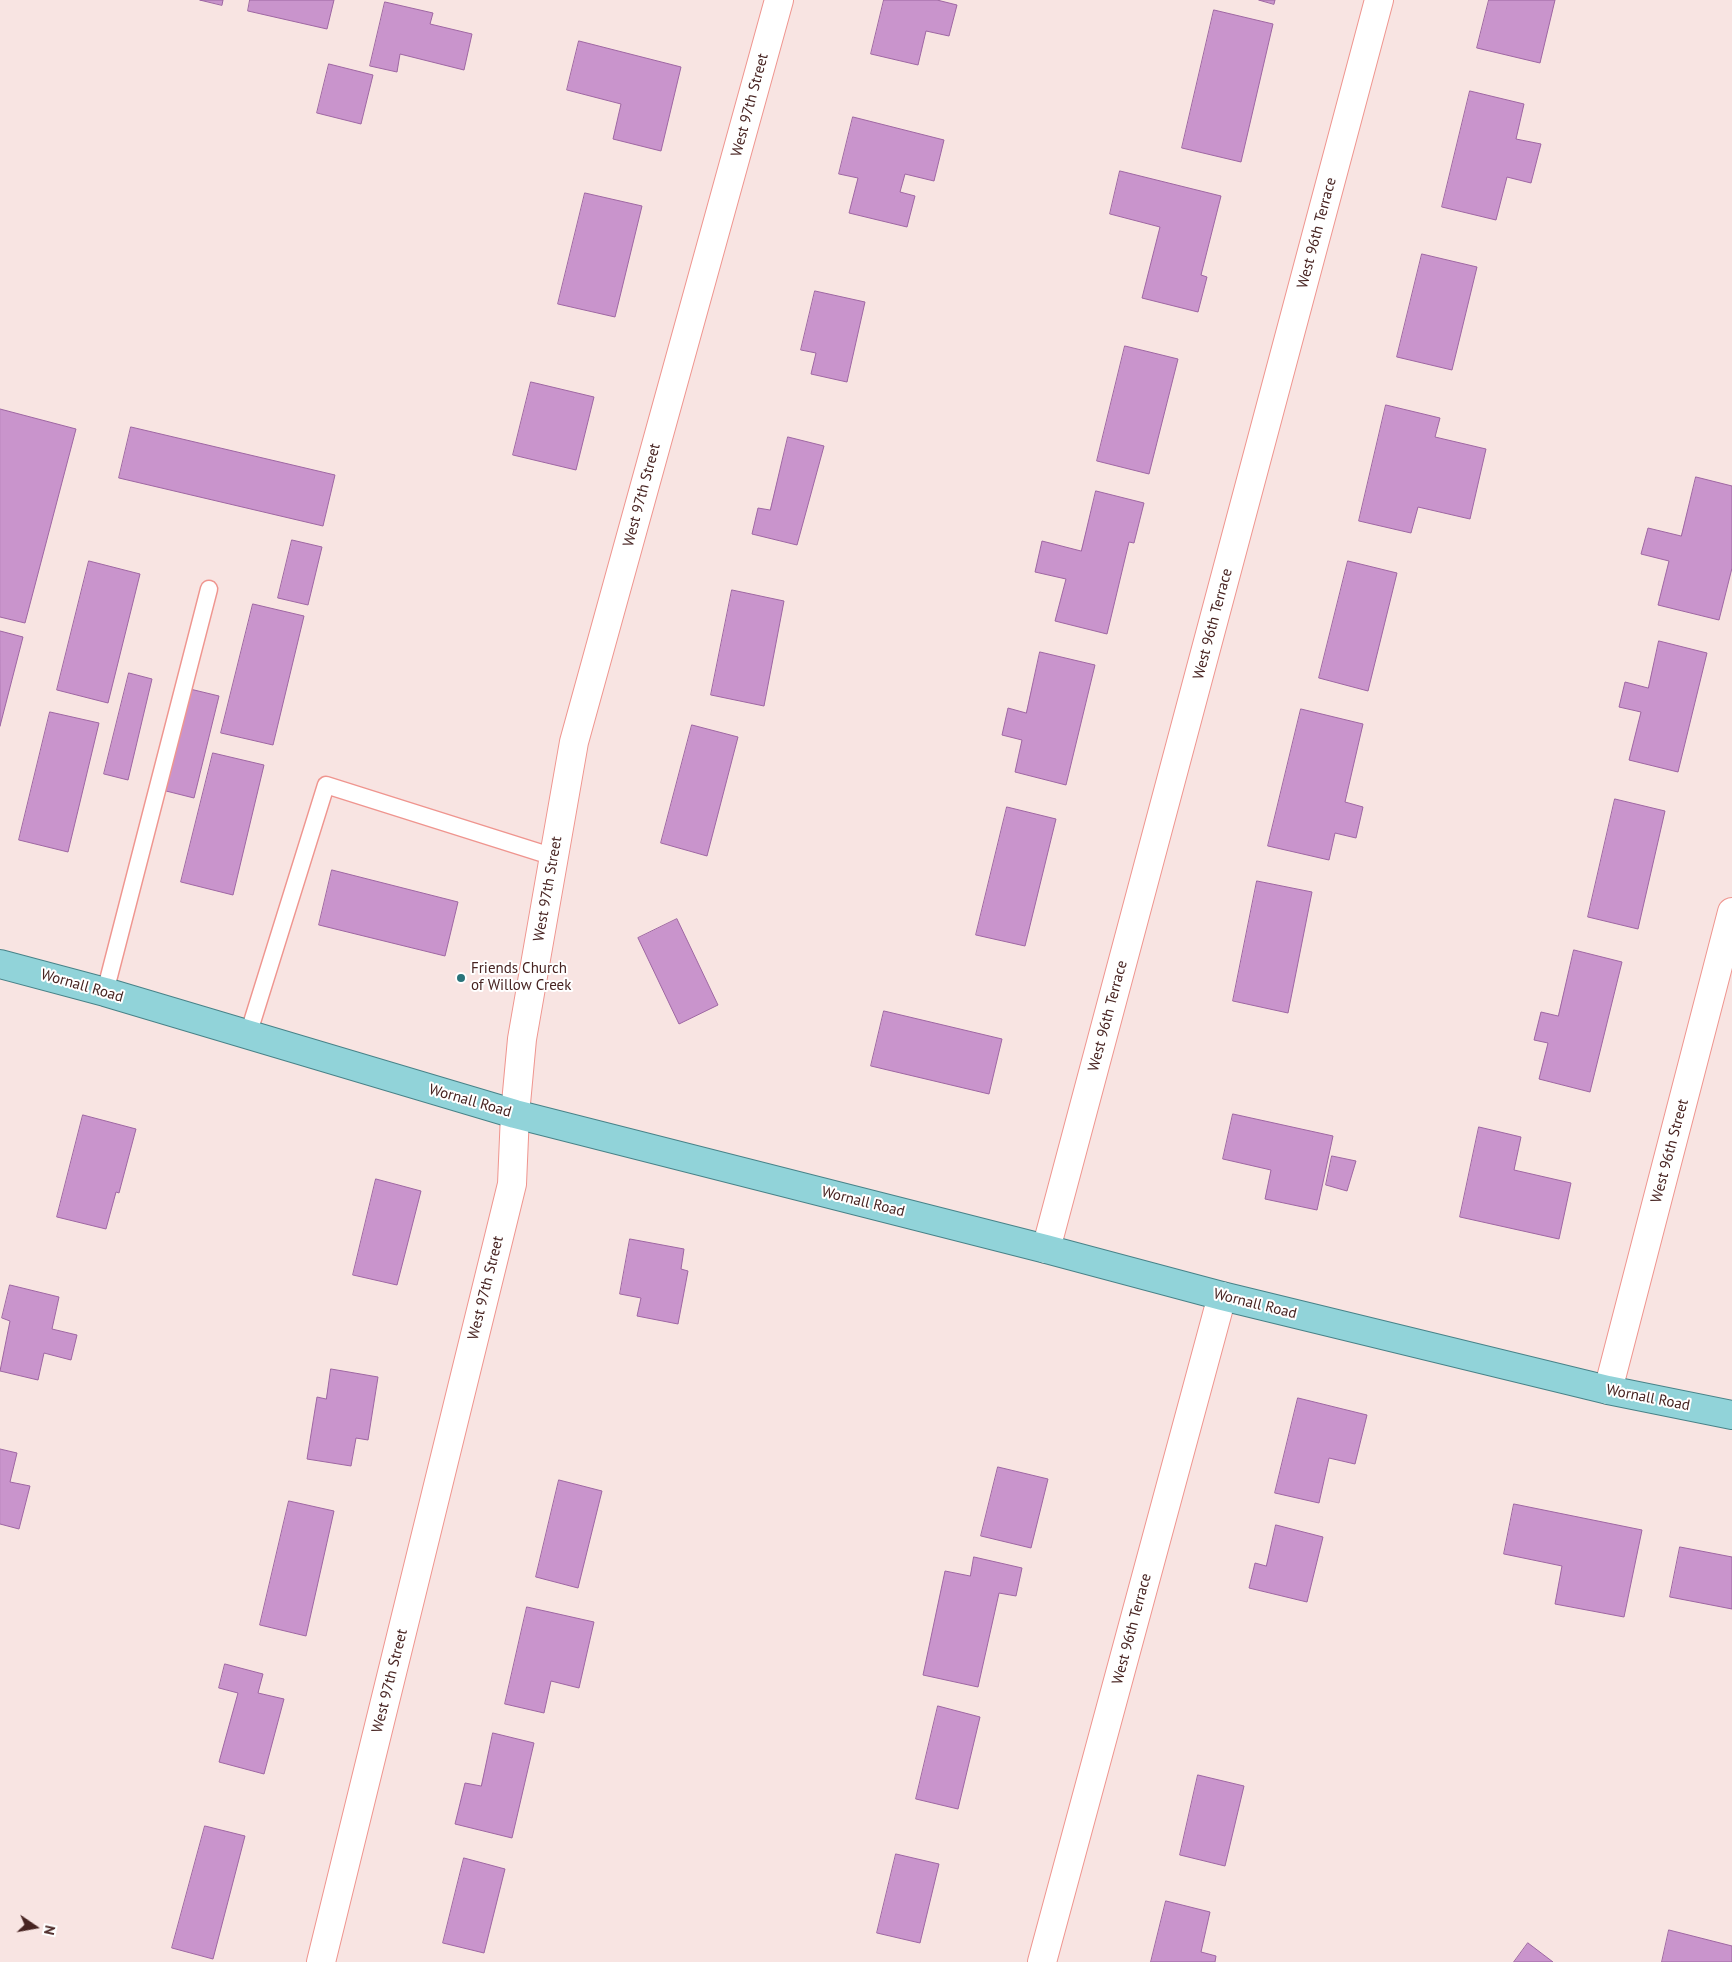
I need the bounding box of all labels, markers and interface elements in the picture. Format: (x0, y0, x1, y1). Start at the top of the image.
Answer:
street label: West 97th Street (728, 51, 772, 159)
street label: West 96th Terrace (1294, 176, 1340, 290)
street label: West 97th Street (620, 441, 664, 549)
street label: West 96th Terrace (1190, 567, 1236, 681)
street label: West 97th Street (530, 835, 566, 943)
street label: West 96th Terrace (1085, 959, 1131, 1073)
place label: Friends Church of Willow Creek (471, 960, 571, 995)
street label: Wornall Road (39, 966, 125, 1006)
marker: Friends Church of Willow Creek (455, 972, 467, 984)
street label: Wornall Road (427, 1081, 513, 1121)
street label: West 96th Street (1647, 1097, 1693, 1205)
street label: Wornall Road (820, 1183, 906, 1221)
street label: West 97th Street (464, 1234, 508, 1342)
street label: Wornall Road (1212, 1285, 1298, 1323)
street label: Wornall Road (1605, 1381, 1691, 1415)
street label: West 96th Terrace (1109, 1572, 1155, 1686)
street label: West 97th Street (368, 1627, 412, 1735)
north arrow (10, 1902, 60, 1952)
text: N (40, 1924, 59, 1936)

